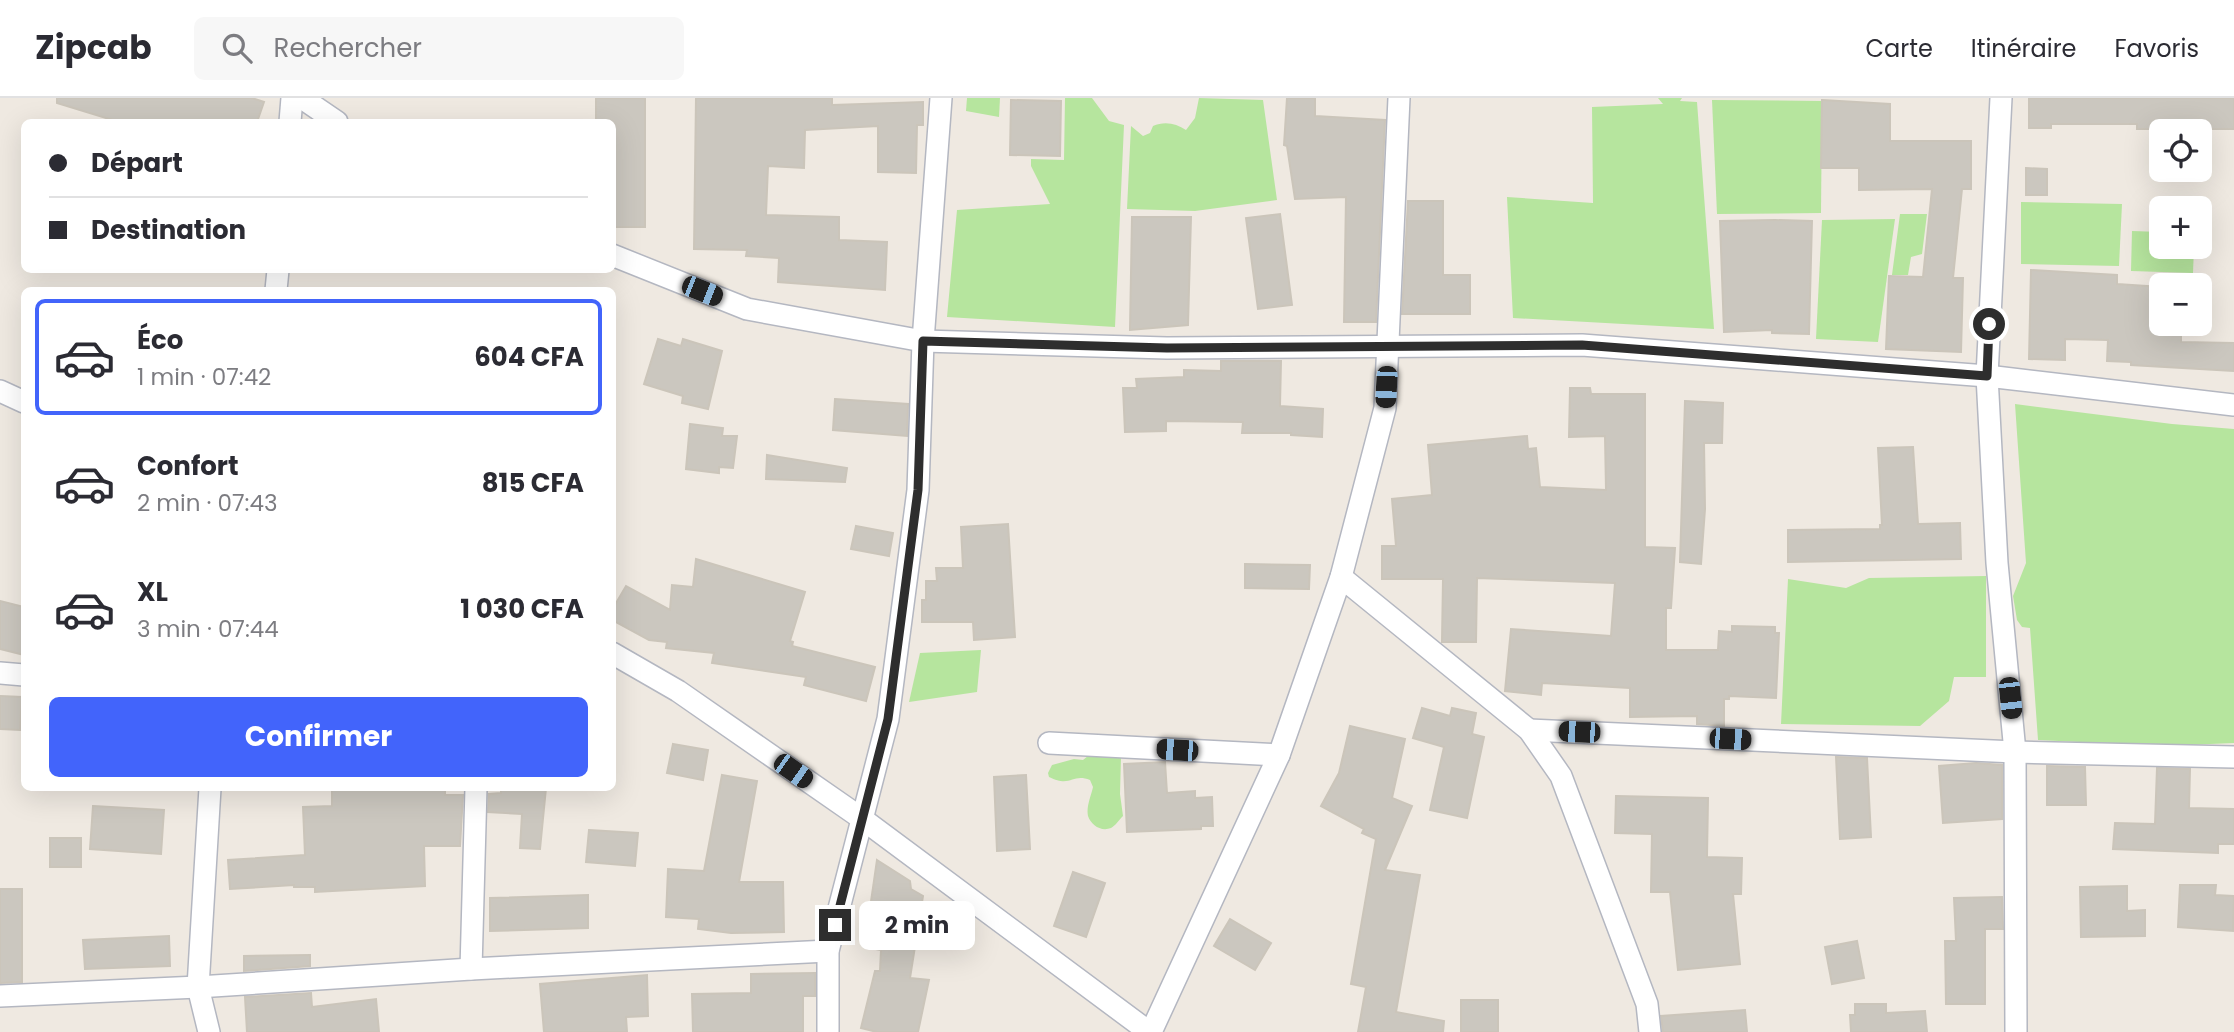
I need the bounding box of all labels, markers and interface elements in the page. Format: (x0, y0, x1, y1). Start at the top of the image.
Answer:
search box (194, 17, 684, 80)
text: Zipcab (35, 24, 152, 71)
icon: search (218, 29, 256, 67)
text: Rechercher (274, 30, 422, 66)
text: Carte (1865, 32, 1933, 65)
text: Itinéraire (1971, 32, 2076, 65)
text: Favoris (2114, 32, 2199, 65)
map controls (2149, 119, 2212, 336)
button: locate (2149, 119, 2212, 182)
text: Départ (91, 145, 183, 181)
button: + (2149, 196, 2212, 259)
text: Destination (91, 212, 246, 248)
car (679, 273, 726, 309)
button: − (2149, 273, 2212, 336)
route start (1973, 308, 2005, 340)
text: Éco (137, 322, 183, 358)
icon: car (53, 326, 116, 389)
text: 604 CFA (474, 339, 584, 375)
text: 1 min · 07:42 (137, 361, 271, 393)
car (1375, 365, 1398, 409)
text: Confort (137, 448, 239, 484)
icon: car (53, 452, 116, 515)
text: 815 CFA (482, 465, 584, 501)
text: 2 min · 07:43 (137, 487, 278, 519)
text: XL (137, 574, 168, 610)
icon: car (53, 578, 116, 641)
text: 1 030 CFA (460, 591, 584, 627)
text: 3 min · 07:44 (137, 613, 279, 645)
car (1998, 676, 2023, 720)
button: Confirmer (49, 697, 588, 777)
car (1558, 721, 1601, 743)
car (1709, 727, 1752, 751)
car (1156, 738, 1199, 762)
car (770, 750, 817, 792)
callout: 2 min (860, 900, 975, 950)
route end (819, 909, 851, 941)
text: 2 min (885, 909, 949, 941)

